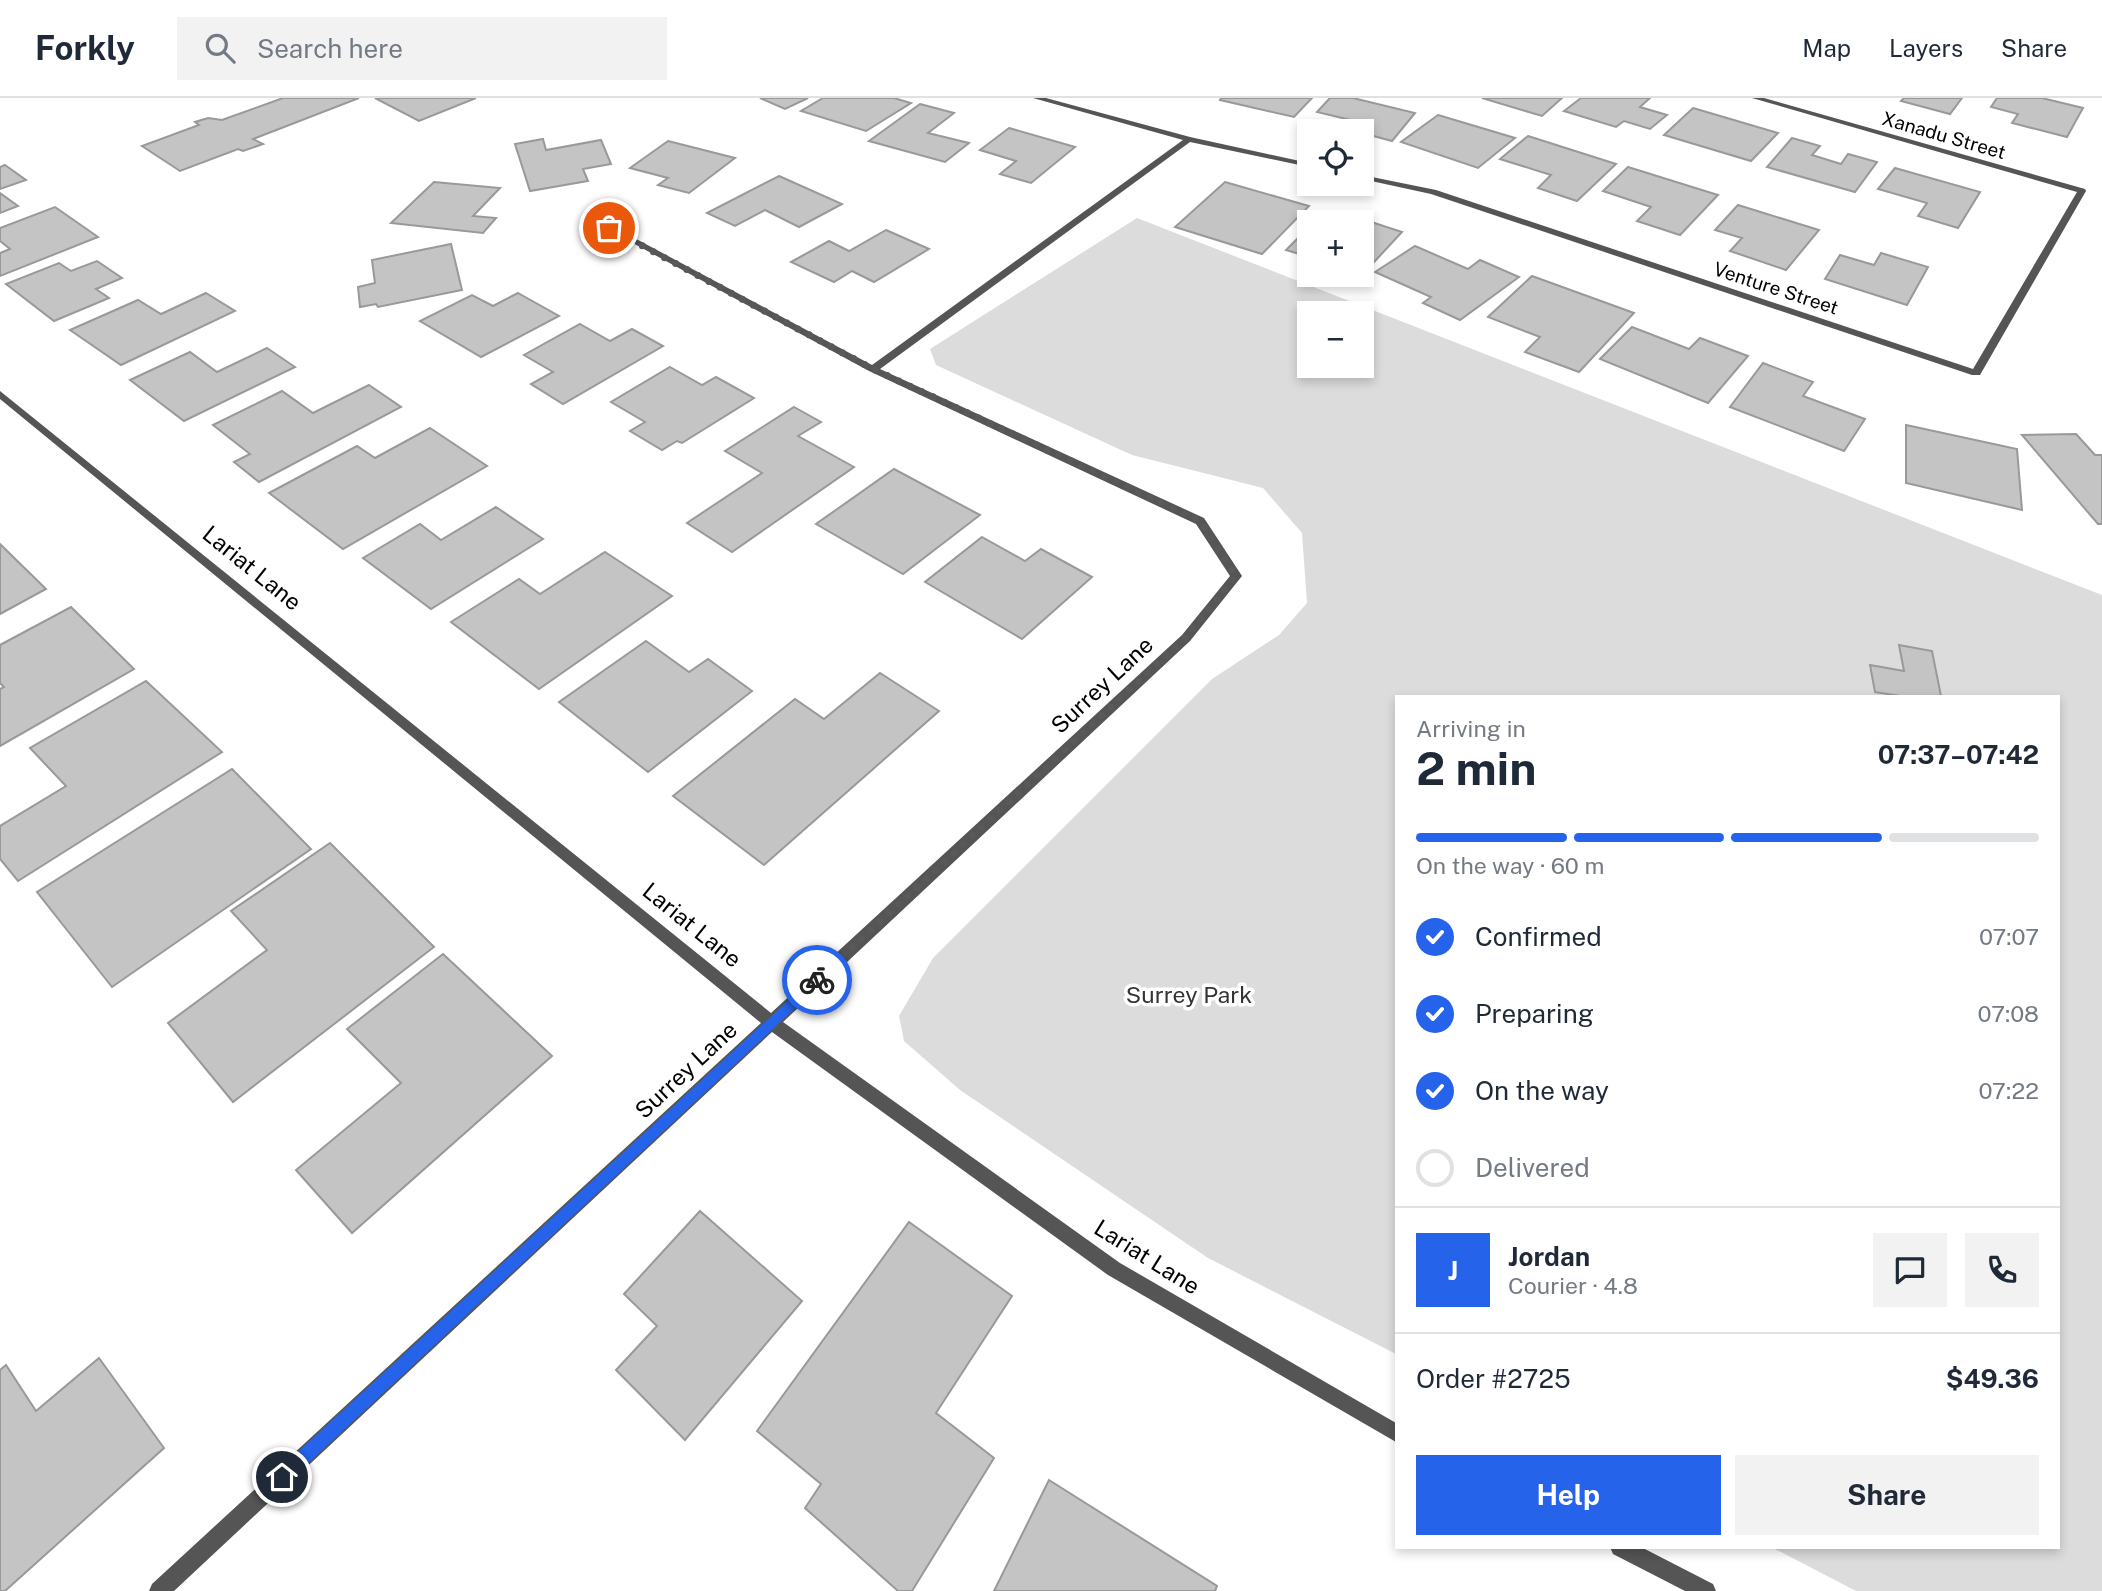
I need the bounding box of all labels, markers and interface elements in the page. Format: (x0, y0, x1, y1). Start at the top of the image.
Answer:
search box (177, 17, 667, 80)
text: Forkly (35, 29, 135, 67)
icon: search (201, 29, 239, 67)
text: Search here (257, 33, 403, 64)
text: Map (1802, 34, 1851, 62)
text: Layers (1889, 34, 1963, 62)
text: Share (2001, 34, 2067, 62)
street label: Xanadu Street (1880, 107, 2008, 163)
map controls (1297, 119, 1374, 378)
button: locate (1297, 119, 1374, 196)
pin (579, 198, 639, 258)
icon: bag (590, 209, 628, 247)
button: + (1297, 210, 1374, 287)
street label: Venture Street (1711, 257, 1841, 319)
button: − (1297, 301, 1374, 378)
street label: Lariat Lane (198, 520, 307, 616)
street label: Surrey Lane (1045, 631, 1158, 739)
text: Arriving in (1416, 715, 1526, 742)
text: 07:37–07:42 (1878, 739, 2039, 770)
text: 2 min (1416, 741, 1536, 795)
text: On the way · 60 m (1416, 852, 1604, 879)
street label: Lariat Lane (638, 877, 747, 973)
icon: check (1416, 918, 1454, 956)
text: Confirmed (1475, 921, 1602, 952)
text: 07:07 (1979, 923, 2039, 950)
courier (782, 945, 852, 1015)
icon: bike (798, 961, 836, 999)
park label: Surrey Park (1126, 981, 1252, 1008)
icon: check (1416, 995, 1454, 1033)
text: Preparing (1475, 998, 1594, 1029)
text: 07:08 (1978, 1000, 2039, 1027)
street label: Surrey Lane (629, 1016, 742, 1124)
icon: check (1416, 1072, 1454, 1110)
text: On the way (1475, 1075, 1609, 1106)
text: 07:22 (1978, 1077, 2039, 1104)
text: Delivered (1475, 1152, 1590, 1183)
street label: Lariat Lane (1090, 1214, 1205, 1300)
button: chat (1873, 1233, 1947, 1307)
button: phone (1965, 1233, 2039, 1307)
text: Jordan (1508, 1241, 1590, 1272)
text: J (1448, 1255, 1458, 1286)
text: Courier · 4.8 (1508, 1272, 1638, 1299)
text: Order #2725 (1416, 1363, 1571, 1394)
text: $49.36 (1946, 1363, 2039, 1394)
pin (252, 1447, 312, 1507)
button: Help (1416, 1455, 1721, 1535)
button: Share (1735, 1455, 2039, 1535)
icon: home (263, 1458, 301, 1496)

